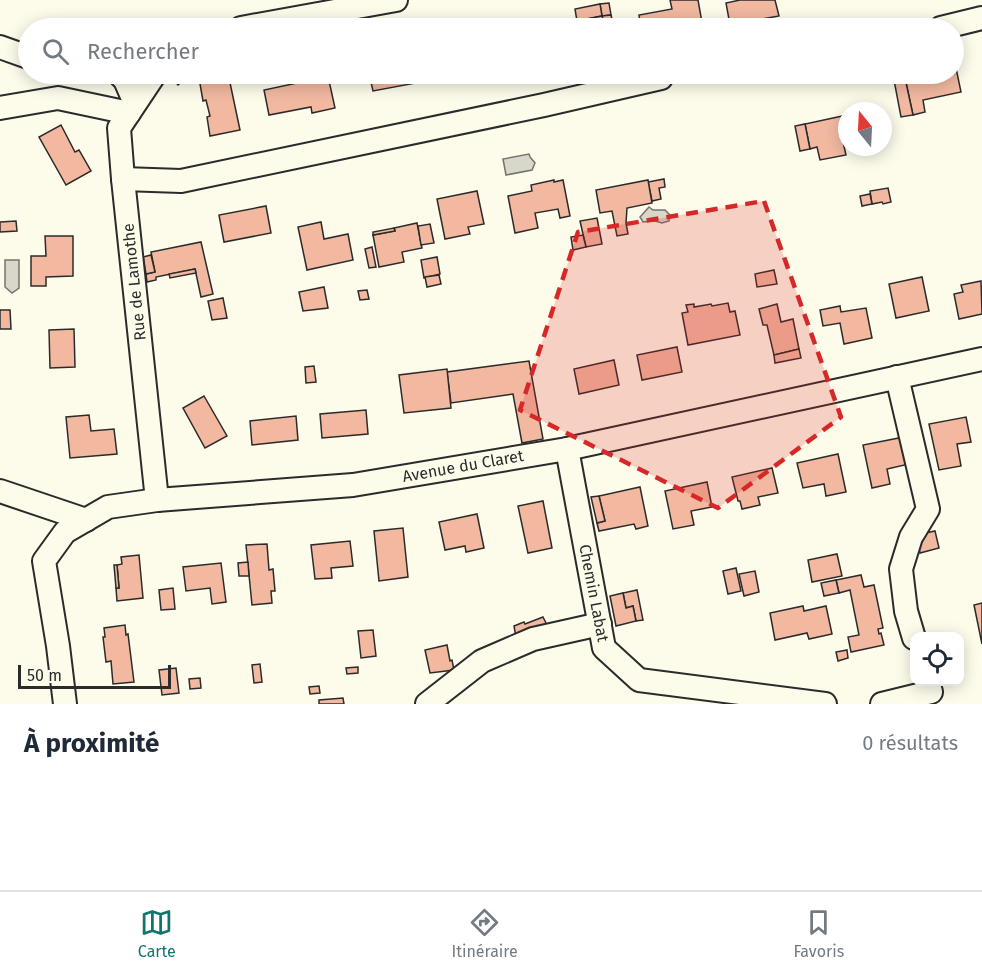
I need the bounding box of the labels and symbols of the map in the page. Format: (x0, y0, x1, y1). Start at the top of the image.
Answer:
north arrow (838, 102, 892, 156)
street label: Rue de Lamothe (118, 222, 150, 342)
street label: Avenue du Claret (401, 446, 525, 486)
street label: Chemin Labat (575, 543, 613, 644)
scale bar (18, 662, 171, 690)

